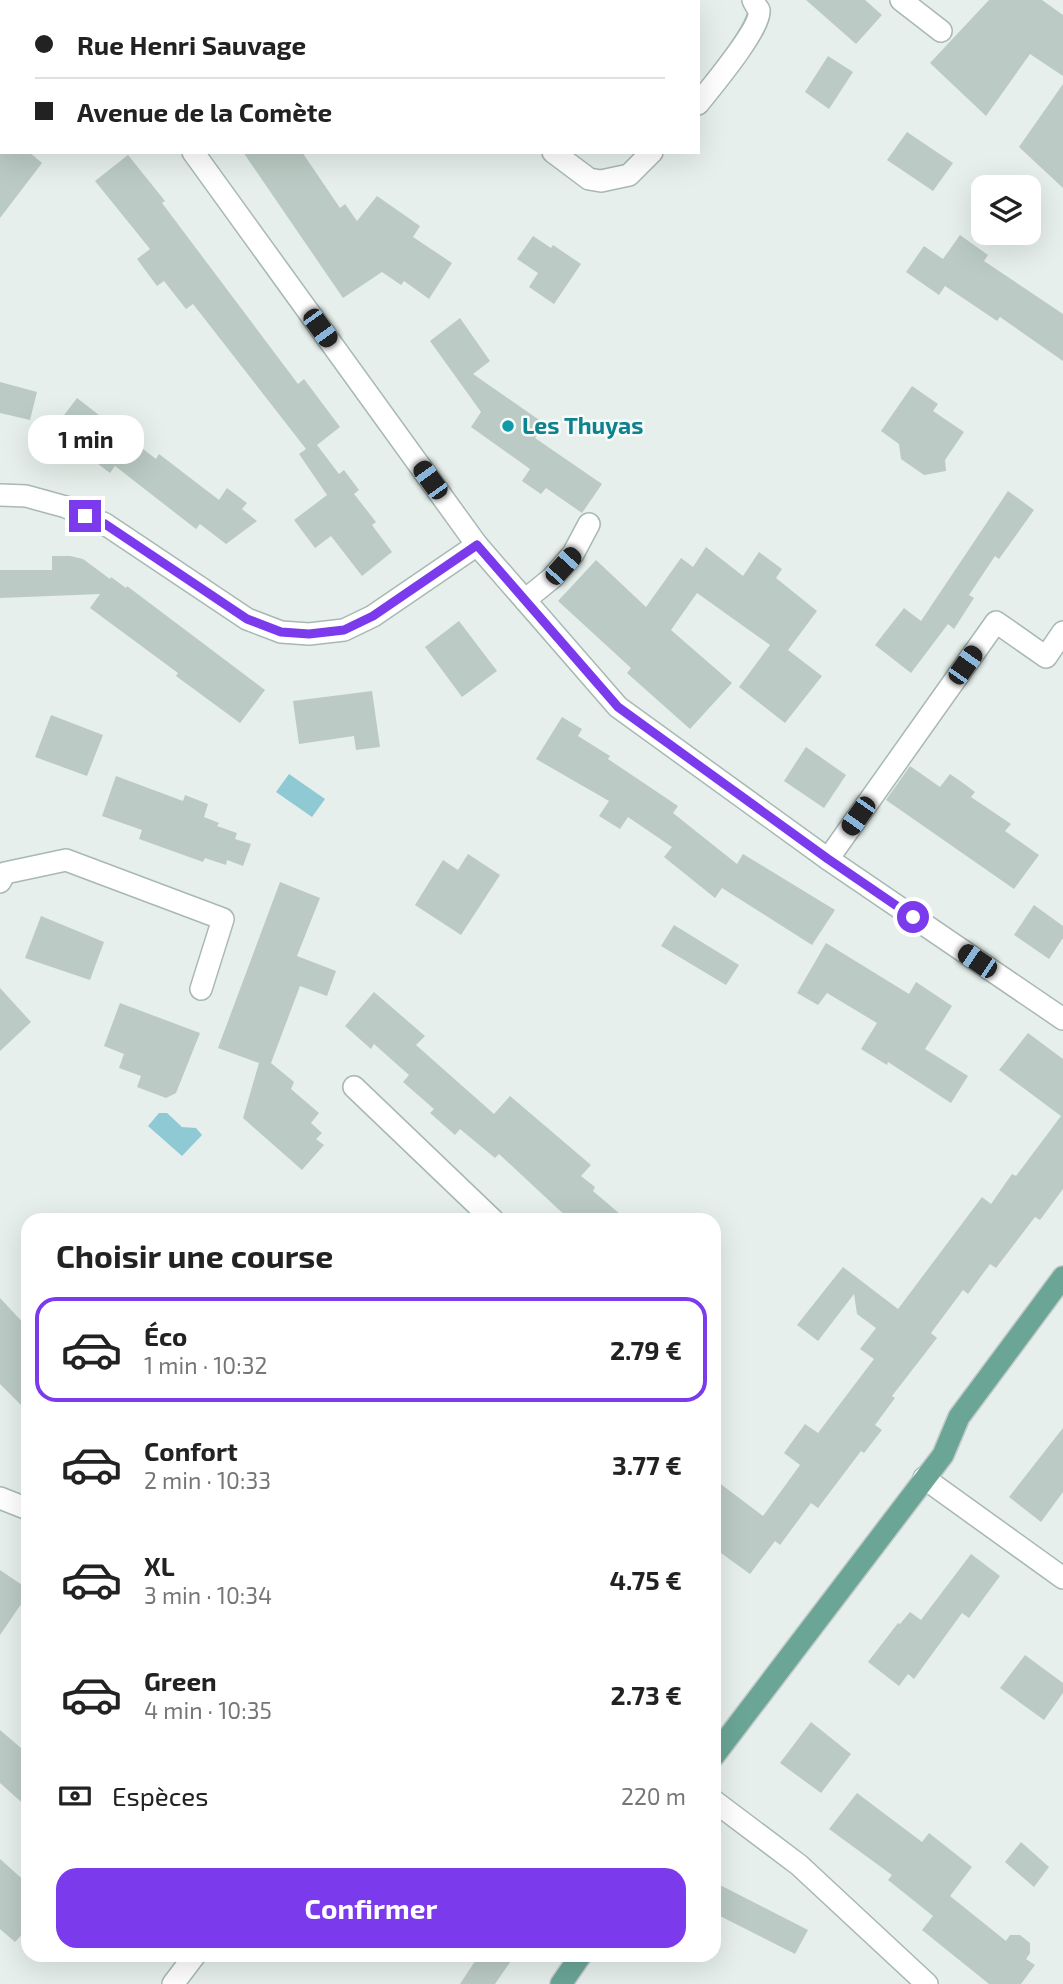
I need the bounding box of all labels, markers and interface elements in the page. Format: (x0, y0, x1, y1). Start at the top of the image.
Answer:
text: Rue Henri Sauvage (77, 29, 306, 60)
text: Avenue de la Comète (77, 96, 332, 127)
map controls (971, 175, 1041, 245)
button: layers (971, 175, 1041, 245)
car (300, 305, 341, 351)
place label: Les Thuyas (522, 411, 643, 439)
callout: 1 min (27, 414, 143, 463)
marker: Les Thuyas (500, 418, 516, 434)
text: 1 min (58, 425, 114, 453)
car (410, 457, 451, 503)
route end (69, 500, 101, 532)
car (542, 543, 585, 589)
car (945, 642, 986, 688)
car (838, 793, 879, 839)
route start (897, 901, 929, 933)
car (954, 941, 1001, 981)
text: Choisir une course (56, 1236, 333, 1274)
icon: car (60, 1318, 123, 1381)
text: Éco (144, 1320, 187, 1351)
text: 2.79 € (610, 1334, 682, 1365)
text: 1 min · 10:32 (144, 1351, 267, 1379)
icon: car (60, 1433, 123, 1496)
text: Confort (144, 1435, 238, 1466)
text: 3.77 € (612, 1449, 682, 1480)
text: 2 min · 10:33 (144, 1466, 271, 1494)
icon: car (60, 1548, 123, 1611)
text: XL (144, 1550, 175, 1581)
text: 4.75 € (610, 1564, 682, 1595)
text: 3 min · 10:34 (144, 1581, 272, 1609)
icon: car (60, 1663, 123, 1726)
text: Green (144, 1665, 217, 1696)
text: 2.73 € (611, 1679, 682, 1710)
text: 4 min · 10:35 (144, 1696, 272, 1724)
icon: cash (56, 1777, 94, 1815)
text: Espèces (112, 1780, 209, 1811)
text: 220 m (621, 1782, 686, 1810)
button: Confirmer (56, 1868, 686, 1948)

